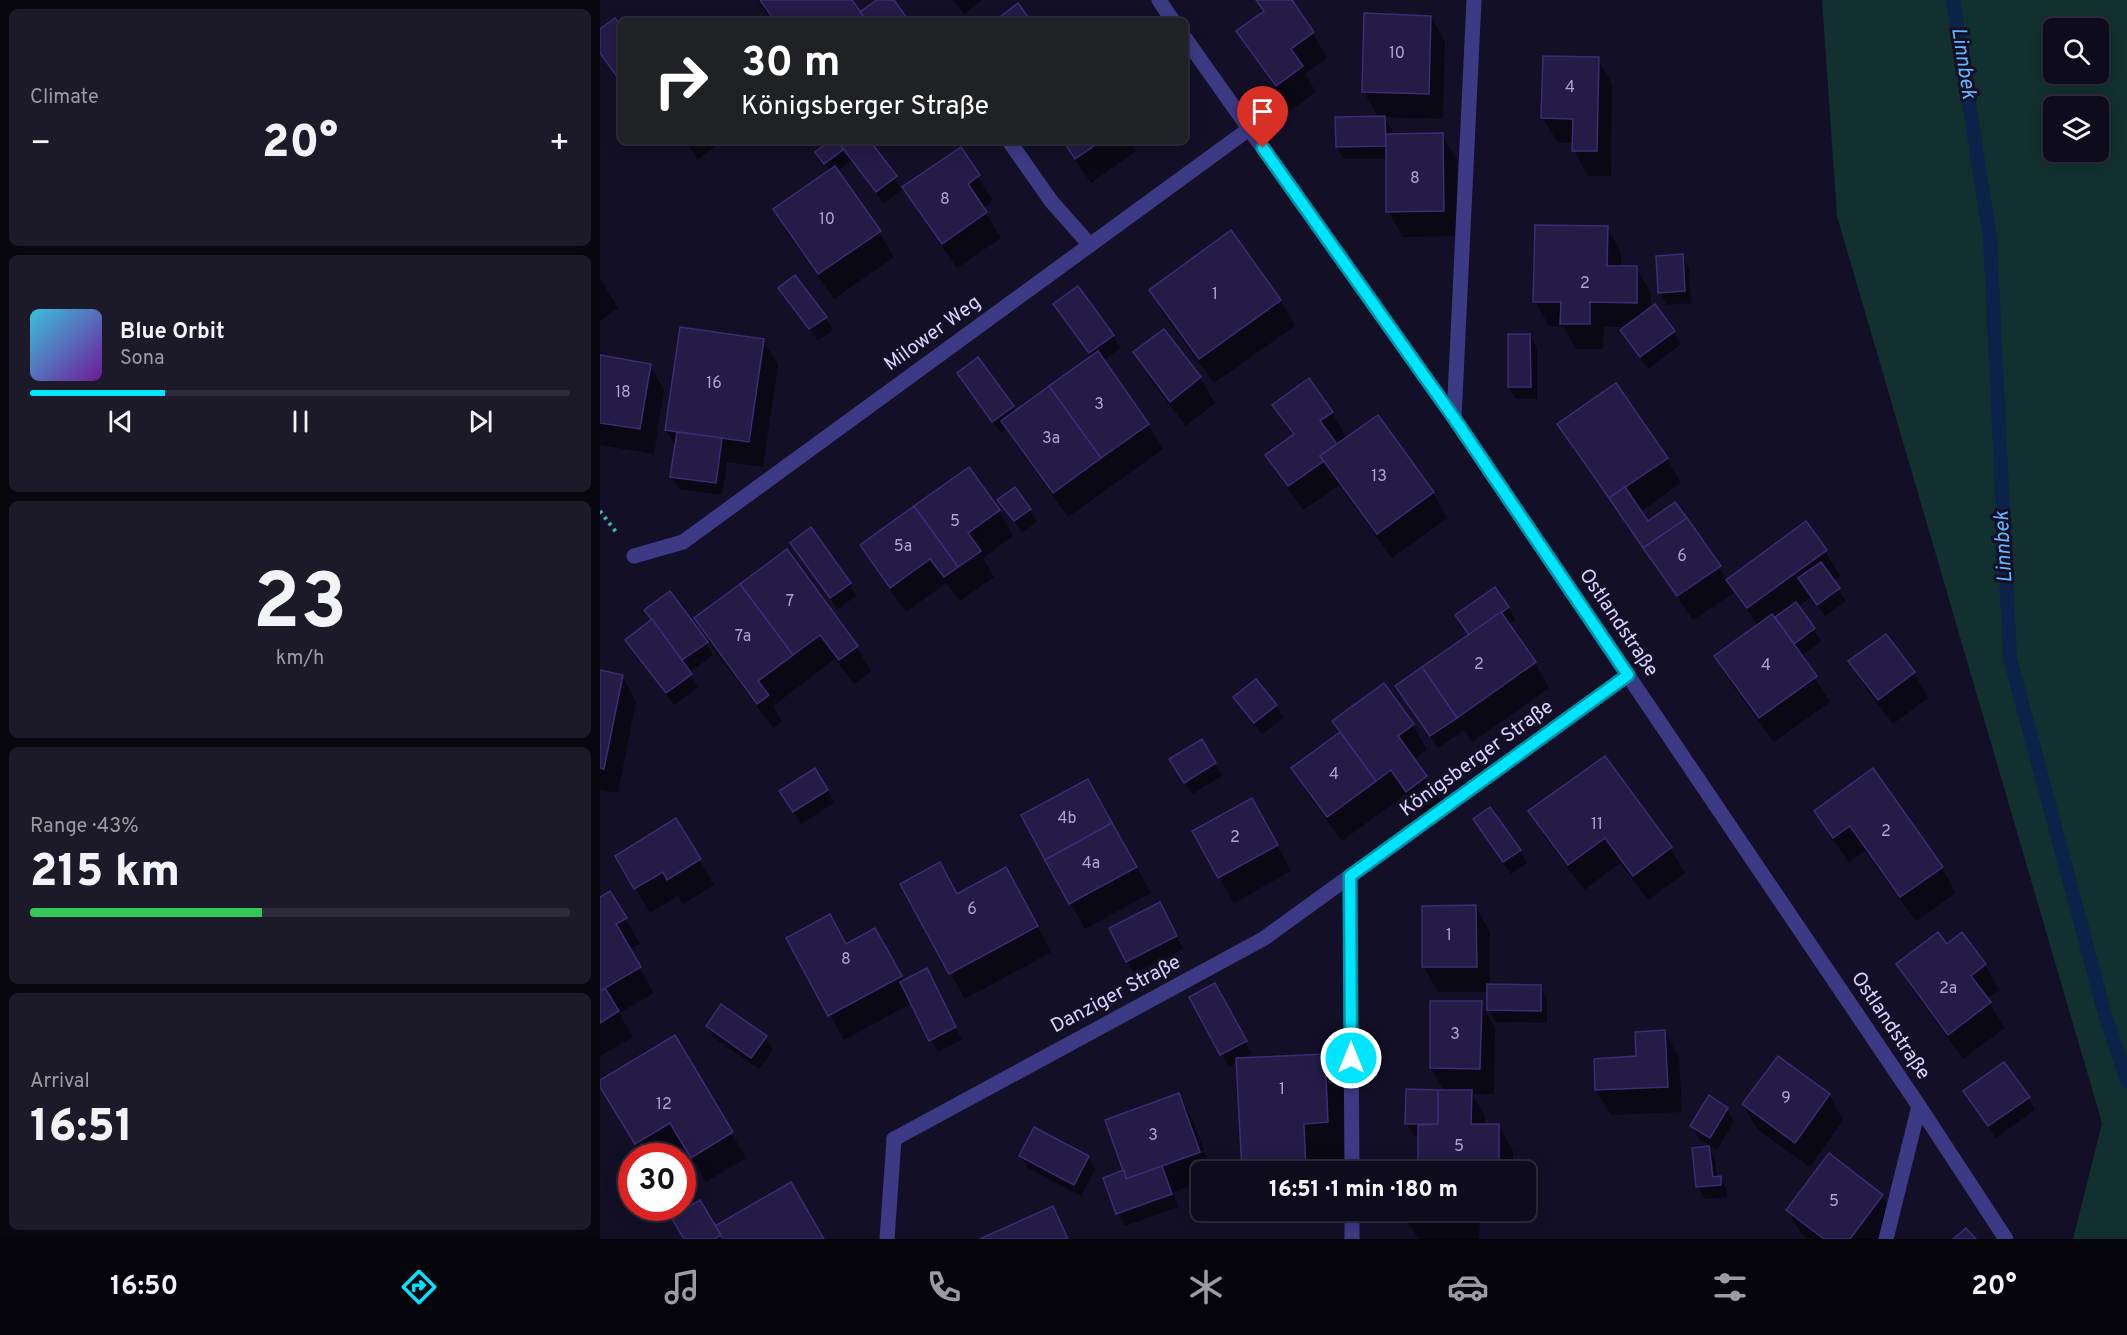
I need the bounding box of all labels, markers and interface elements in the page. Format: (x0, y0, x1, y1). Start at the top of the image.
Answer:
map controls (2043, 18, 2109, 162)
button: search (2043, 18, 2109, 84)
water label: Linnbek (1944, 25, 1982, 101)
text: 30 m (741, 38, 840, 91)
icon: right (642, 42, 720, 120)
house number: 10 (1389, 44, 1405, 64)
house number: 4 (1565, 78, 1575, 98)
text: Climate (30, 85, 99, 111)
pin (1237, 86, 1288, 148)
text: Königsberger Straße (741, 90, 989, 124)
icon: arrive (1246, 95, 1279, 128)
button: layers (2043, 96, 2109, 162)
text: 20° (262, 116, 338, 173)
text: − (30, 124, 51, 166)
text: + (549, 124, 570, 166)
house number: 8 (1410, 169, 1420, 189)
house number: 8 (940, 190, 950, 210)
house number: 10 (819, 210, 835, 230)
house number: 2 (1580, 274, 1590, 294)
house number: 1 (1212, 285, 1218, 305)
street label: Milower Weg (880, 290, 986, 378)
text: Blue Orbit (120, 319, 225, 346)
text: Sona (120, 346, 165, 372)
house number: 16 (706, 374, 722, 394)
house number: 18 (615, 383, 631, 403)
house number: 3 (1094, 395, 1104, 415)
icon: previous (104, 405, 137, 438)
icon: pause (284, 405, 317, 438)
icon: next (464, 405, 497, 438)
house number: 3a (1042, 429, 1060, 449)
house number: 13 (1371, 467, 1387, 487)
water label: Linnbek (1989, 510, 2019, 584)
house number: 5 (950, 512, 960, 532)
house number: 5a (894, 537, 912, 557)
house number: 6 (1677, 547, 1687, 567)
text: 23 (253, 557, 347, 656)
street label: Ostlandstraße (1572, 564, 1664, 682)
house number: 7 (786, 592, 794, 612)
house number: 7a (735, 627, 751, 647)
text: km/h (276, 646, 324, 672)
house number: 2 (1474, 655, 1484, 675)
house number: 4 (1761, 656, 1771, 676)
street label: Königsberger Straße (1395, 695, 1559, 823)
house number: 4 (1329, 765, 1339, 785)
house number: 4b (1058, 809, 1076, 829)
text: Range · 43% (30, 814, 139, 840)
house number: 11 (1591, 815, 1603, 835)
house number: 2 (1881, 822, 1891, 842)
house number: 2 (1230, 828, 1240, 848)
text: 215 km (30, 845, 180, 902)
house number: 4a (1082, 854, 1100, 874)
house number: 6 (967, 900, 977, 920)
house number: 1 (1446, 926, 1452, 946)
house number: 8 (841, 950, 851, 970)
street label: Danziger Straße (1047, 950, 1185, 1040)
street label: Ostlandstraße (1844, 967, 1936, 1085)
house number: 2a (1939, 979, 1957, 999)
house number: 3 (1450, 1025, 1460, 1045)
position arrow (1319, 1026, 1383, 1090)
text: Arrival (30, 1069, 90, 1095)
house number: 1 (1279, 1080, 1285, 1100)
house number: 9 (1781, 1089, 1791, 1109)
house number: 12 (656, 1095, 672, 1115)
text: 16:51 (30, 1100, 133, 1157)
house number: 3 (1148, 1126, 1158, 1146)
house number: 5 (1454, 1137, 1464, 1157)
speed limit sign: 30 (618, 1143, 696, 1221)
text: 16:51 · 1 min · 180 m (1269, 1177, 1458, 1204)
house number: 5 (1829, 1192, 1839, 1212)
icon: directions (398, 1266, 440, 1308)
icon: music (661, 1266, 703, 1308)
icon: phone (923, 1266, 965, 1308)
icon: climate (1185, 1266, 1227, 1308)
icon: car (1447, 1266, 1489, 1308)
icon: filters (1709, 1266, 1751, 1308)
text: 16:50 (110, 1270, 178, 1304)
text: 20° (1971, 1270, 2017, 1304)

